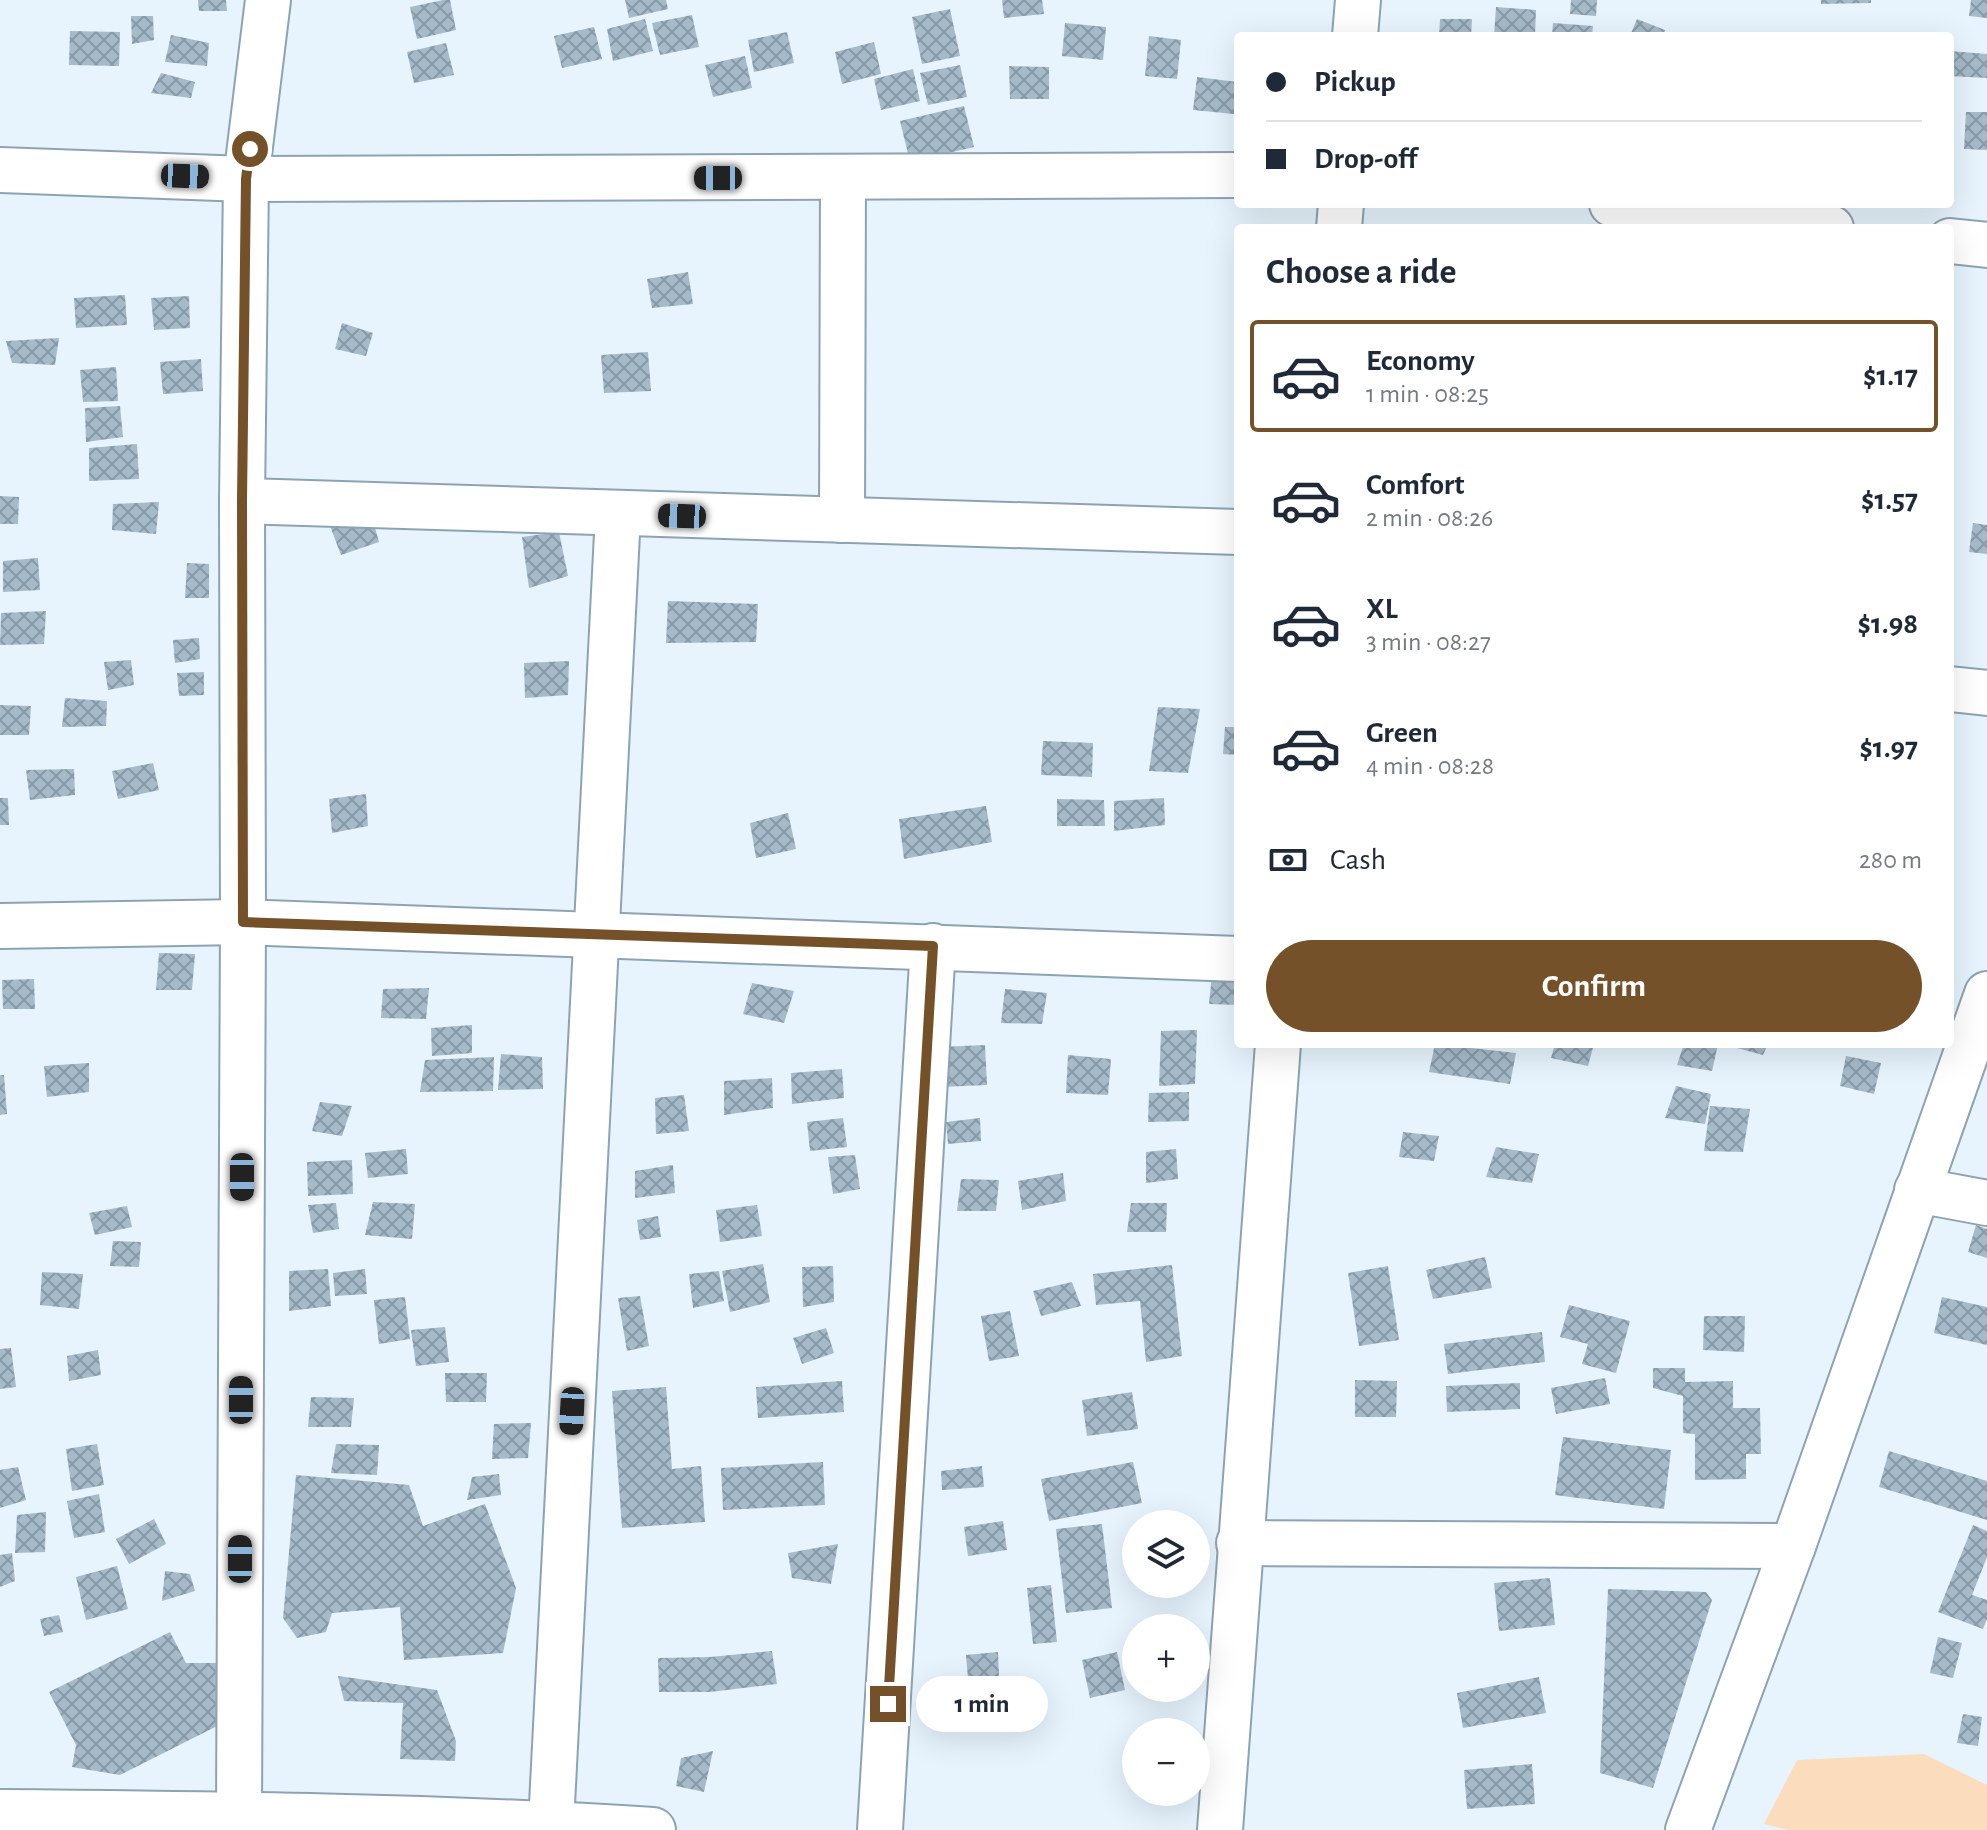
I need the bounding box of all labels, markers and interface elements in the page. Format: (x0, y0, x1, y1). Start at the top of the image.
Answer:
text: Pickup (1314, 67, 1396, 97)
route start (232, 131, 268, 167)
text: Drop-off (1314, 144, 1417, 174)
car (161, 163, 209, 189)
car (694, 166, 742, 190)
text: Choose a ride (1266, 254, 1456, 290)
icon: car (1270, 340, 1342, 412)
text: Economy (1366, 346, 1475, 376)
text: $1.17 (1863, 361, 1918, 391)
text: 1 min · 08:25 (1366, 381, 1489, 407)
icon: car (1270, 464, 1342, 536)
text: Comfort (1366, 470, 1465, 500)
text: $1.57 (1861, 485, 1918, 515)
car (658, 503, 706, 529)
text: 2 min · 08:26 (1366, 505, 1493, 531)
icon: car (1270, 588, 1342, 660)
text: XL (1366, 594, 1398, 624)
text: $1.98 (1858, 609, 1918, 639)
text: 3 min · 08:27 (1366, 629, 1491, 655)
icon: car (1270, 712, 1342, 784)
text: Green (1366, 718, 1438, 748)
text: $1.97 (1859, 733, 1918, 763)
text: 4 min · 08:28 (1366, 753, 1494, 779)
icon: cash (1266, 838, 1310, 882)
text: Cash (1330, 845, 1386, 875)
text: 280 m (1859, 847, 1922, 873)
button: Confirm (1266, 940, 1922, 1032)
car (230, 1153, 254, 1201)
car (229, 1376, 253, 1424)
car (559, 1386, 585, 1436)
map controls (1122, 1510, 1210, 1806)
button: layers (1122, 1510, 1210, 1598)
car (228, 1535, 252, 1583)
button: + (1122, 1614, 1210, 1702)
callout: 1 min (916, 1676, 1048, 1732)
route end (870, 1686, 906, 1722)
text: 1 min (955, 1691, 1009, 1717)
button: − (1122, 1718, 1210, 1806)

